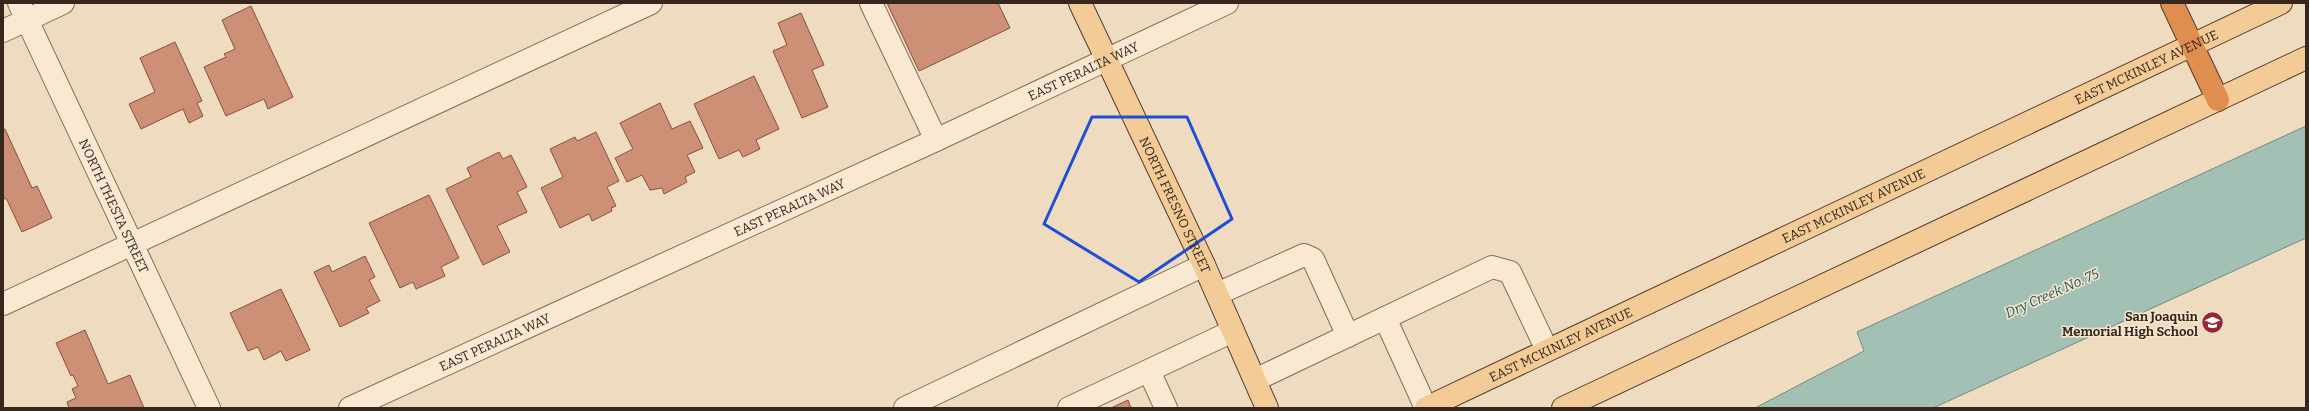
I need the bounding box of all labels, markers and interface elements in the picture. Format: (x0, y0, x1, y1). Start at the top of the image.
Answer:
street label: EAST MCKINLEY AVENUE (2072, 27, 2221, 108)
street label: EAST PERALTA WAY (1026, 38, 1142, 104)
street label: NORTH FRESNO STREET (1136, 134, 1214, 276)
street label: NORTH THESTA STREET (76, 136, 152, 276)
street label: EAST MCKINLEY AVENUE (1780, 166, 1928, 246)
street label: EAST PERALTA WAY (732, 175, 848, 239)
water label: Dry Creek No. 75 (2003, 265, 2102, 322)
street label: EAST MCKINLEY AVENUE (1487, 304, 1635, 385)
place label: San Joaquin Memorial High School (2062, 309, 2199, 339)
street label: EAST PERALTA WAY (437, 310, 553, 374)
school or university icon: San Joaquin Memorial High School (2200, 310, 2226, 336)

